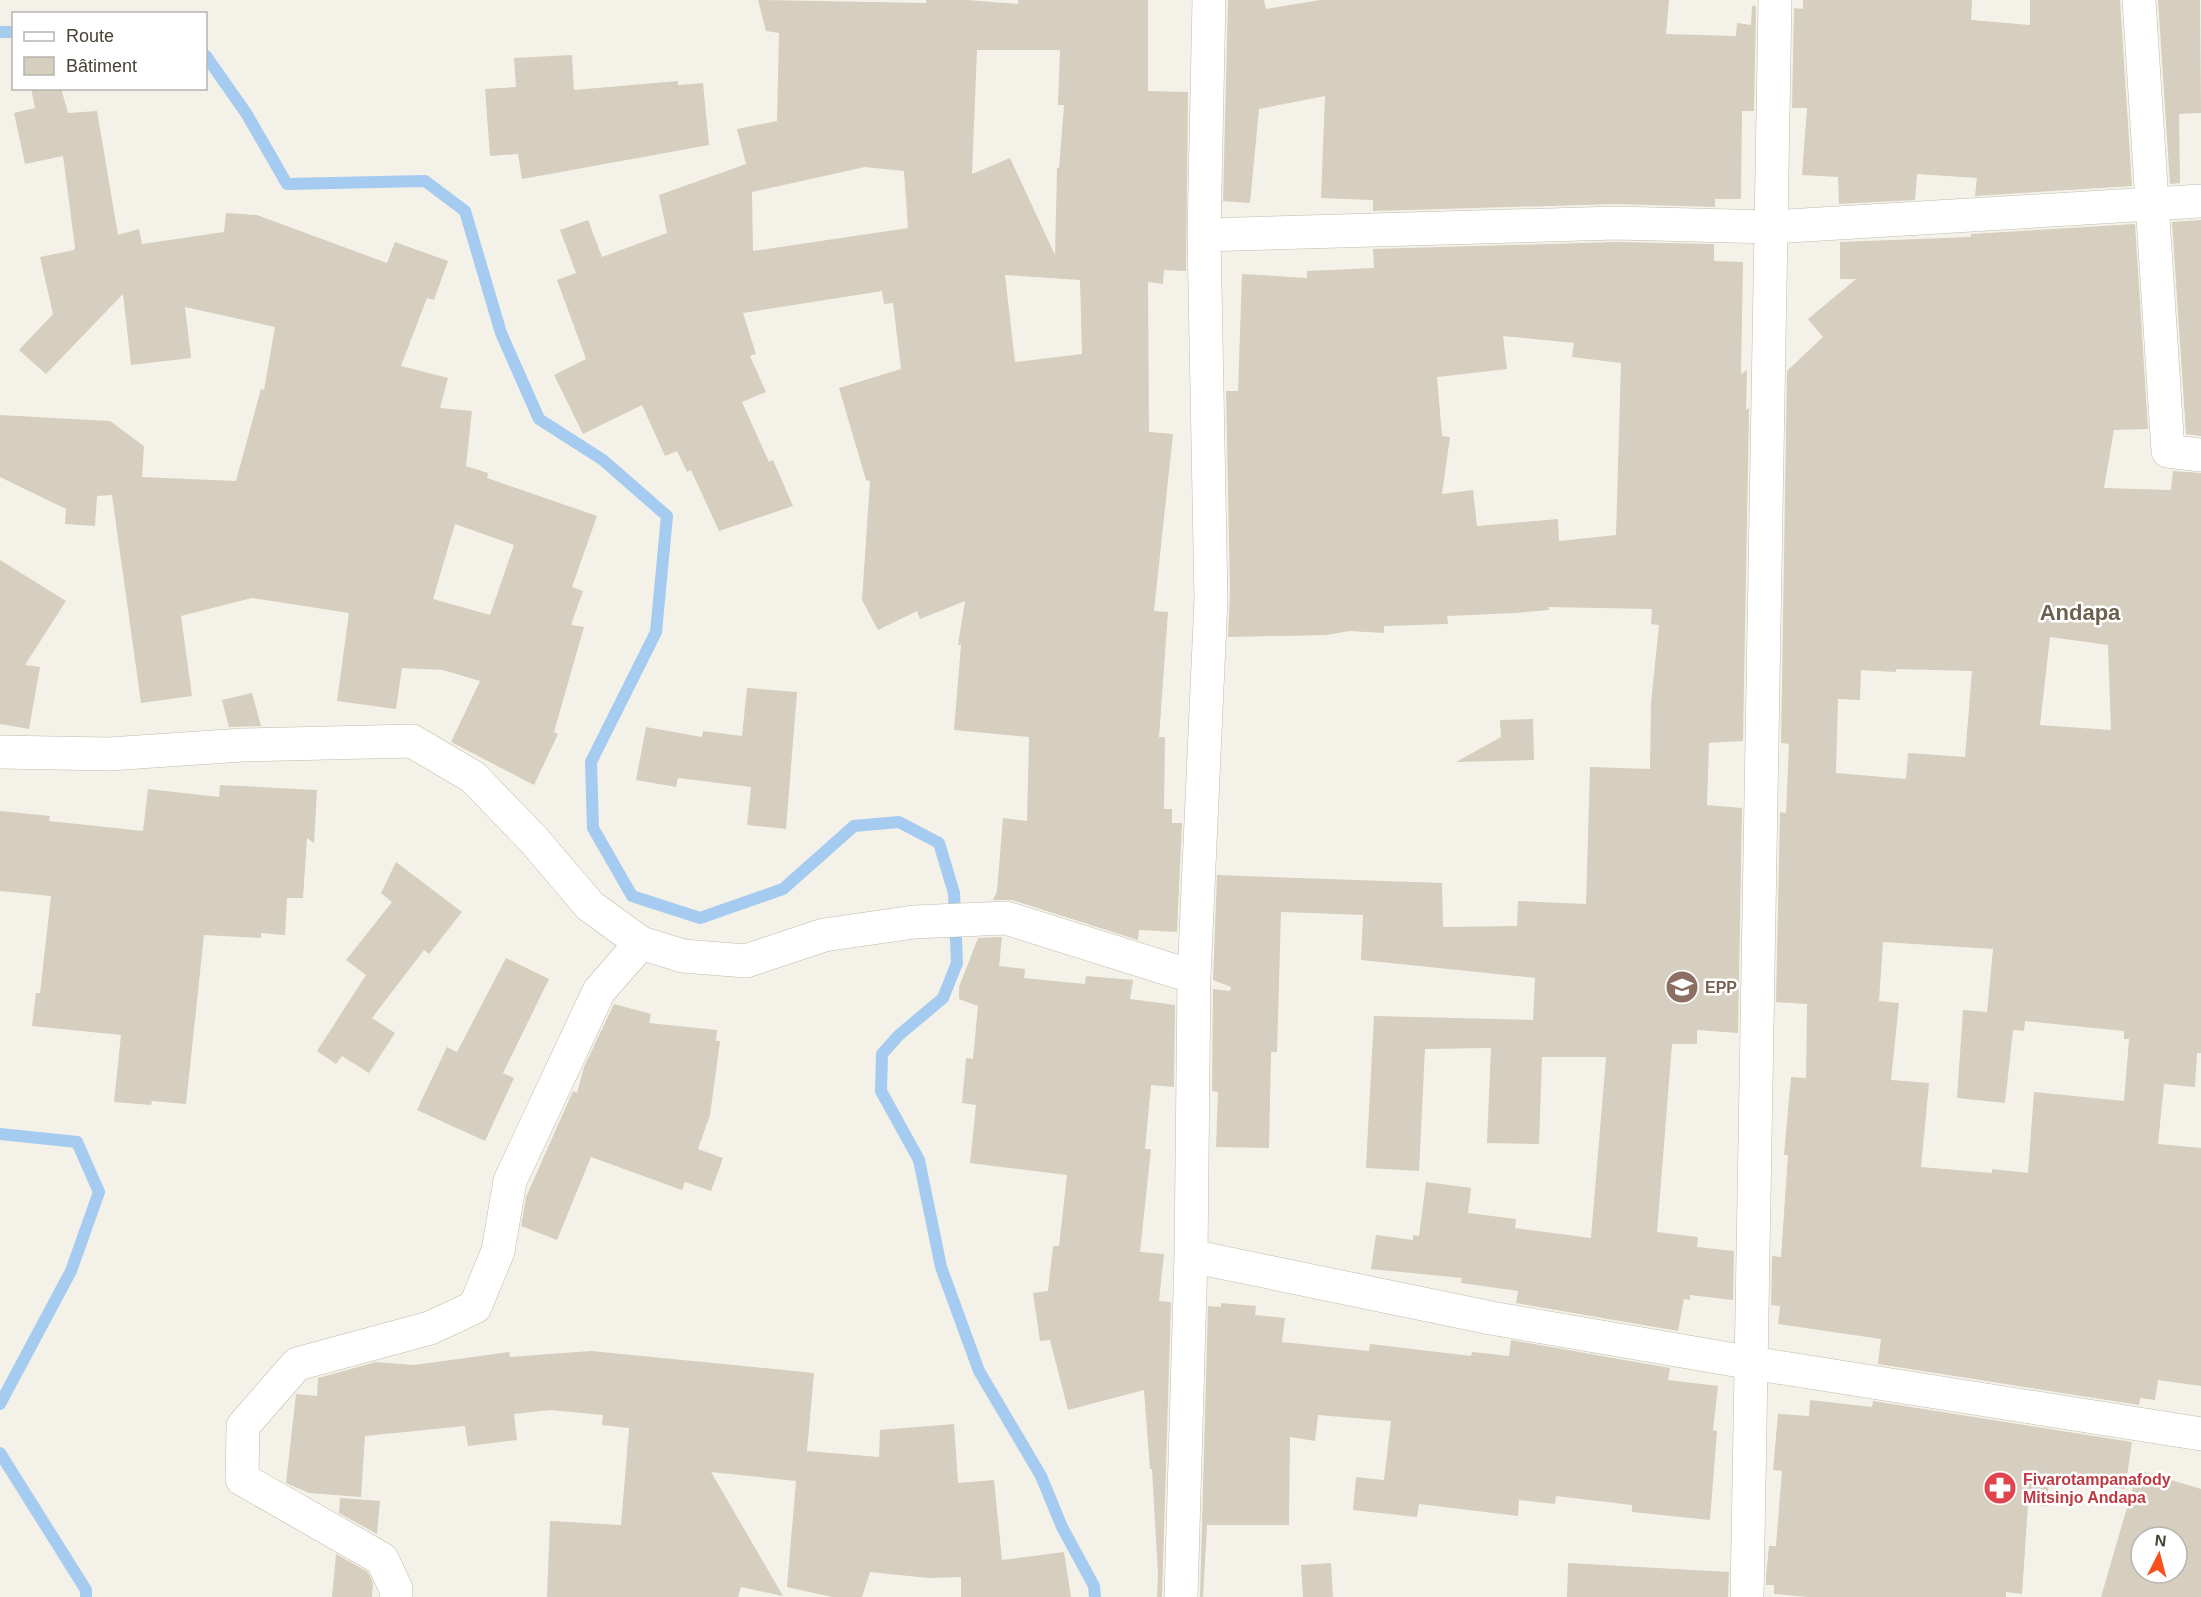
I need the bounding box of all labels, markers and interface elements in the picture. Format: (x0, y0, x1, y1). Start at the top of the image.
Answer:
legend (12, 12, 207, 90)
text: Route (66, 26, 114, 46)
text: Bâtiment (66, 56, 137, 76)
district label: Andapa (2040, 600, 2121, 625)
school or university icon: EPP (1664, 969, 1700, 1005)
place label: EPP (1705, 979, 1737, 996)
pharmacy icon: Fivarotampanafody Mitsinjo Andapa (1982, 1470, 2018, 1506)
place label: Fivarotampanafody Mitsinjo Andapa (2023, 1471, 2171, 1506)
north arrow (2129, 1525, 2189, 1585)
text: N (2154, 1532, 2167, 1550)

